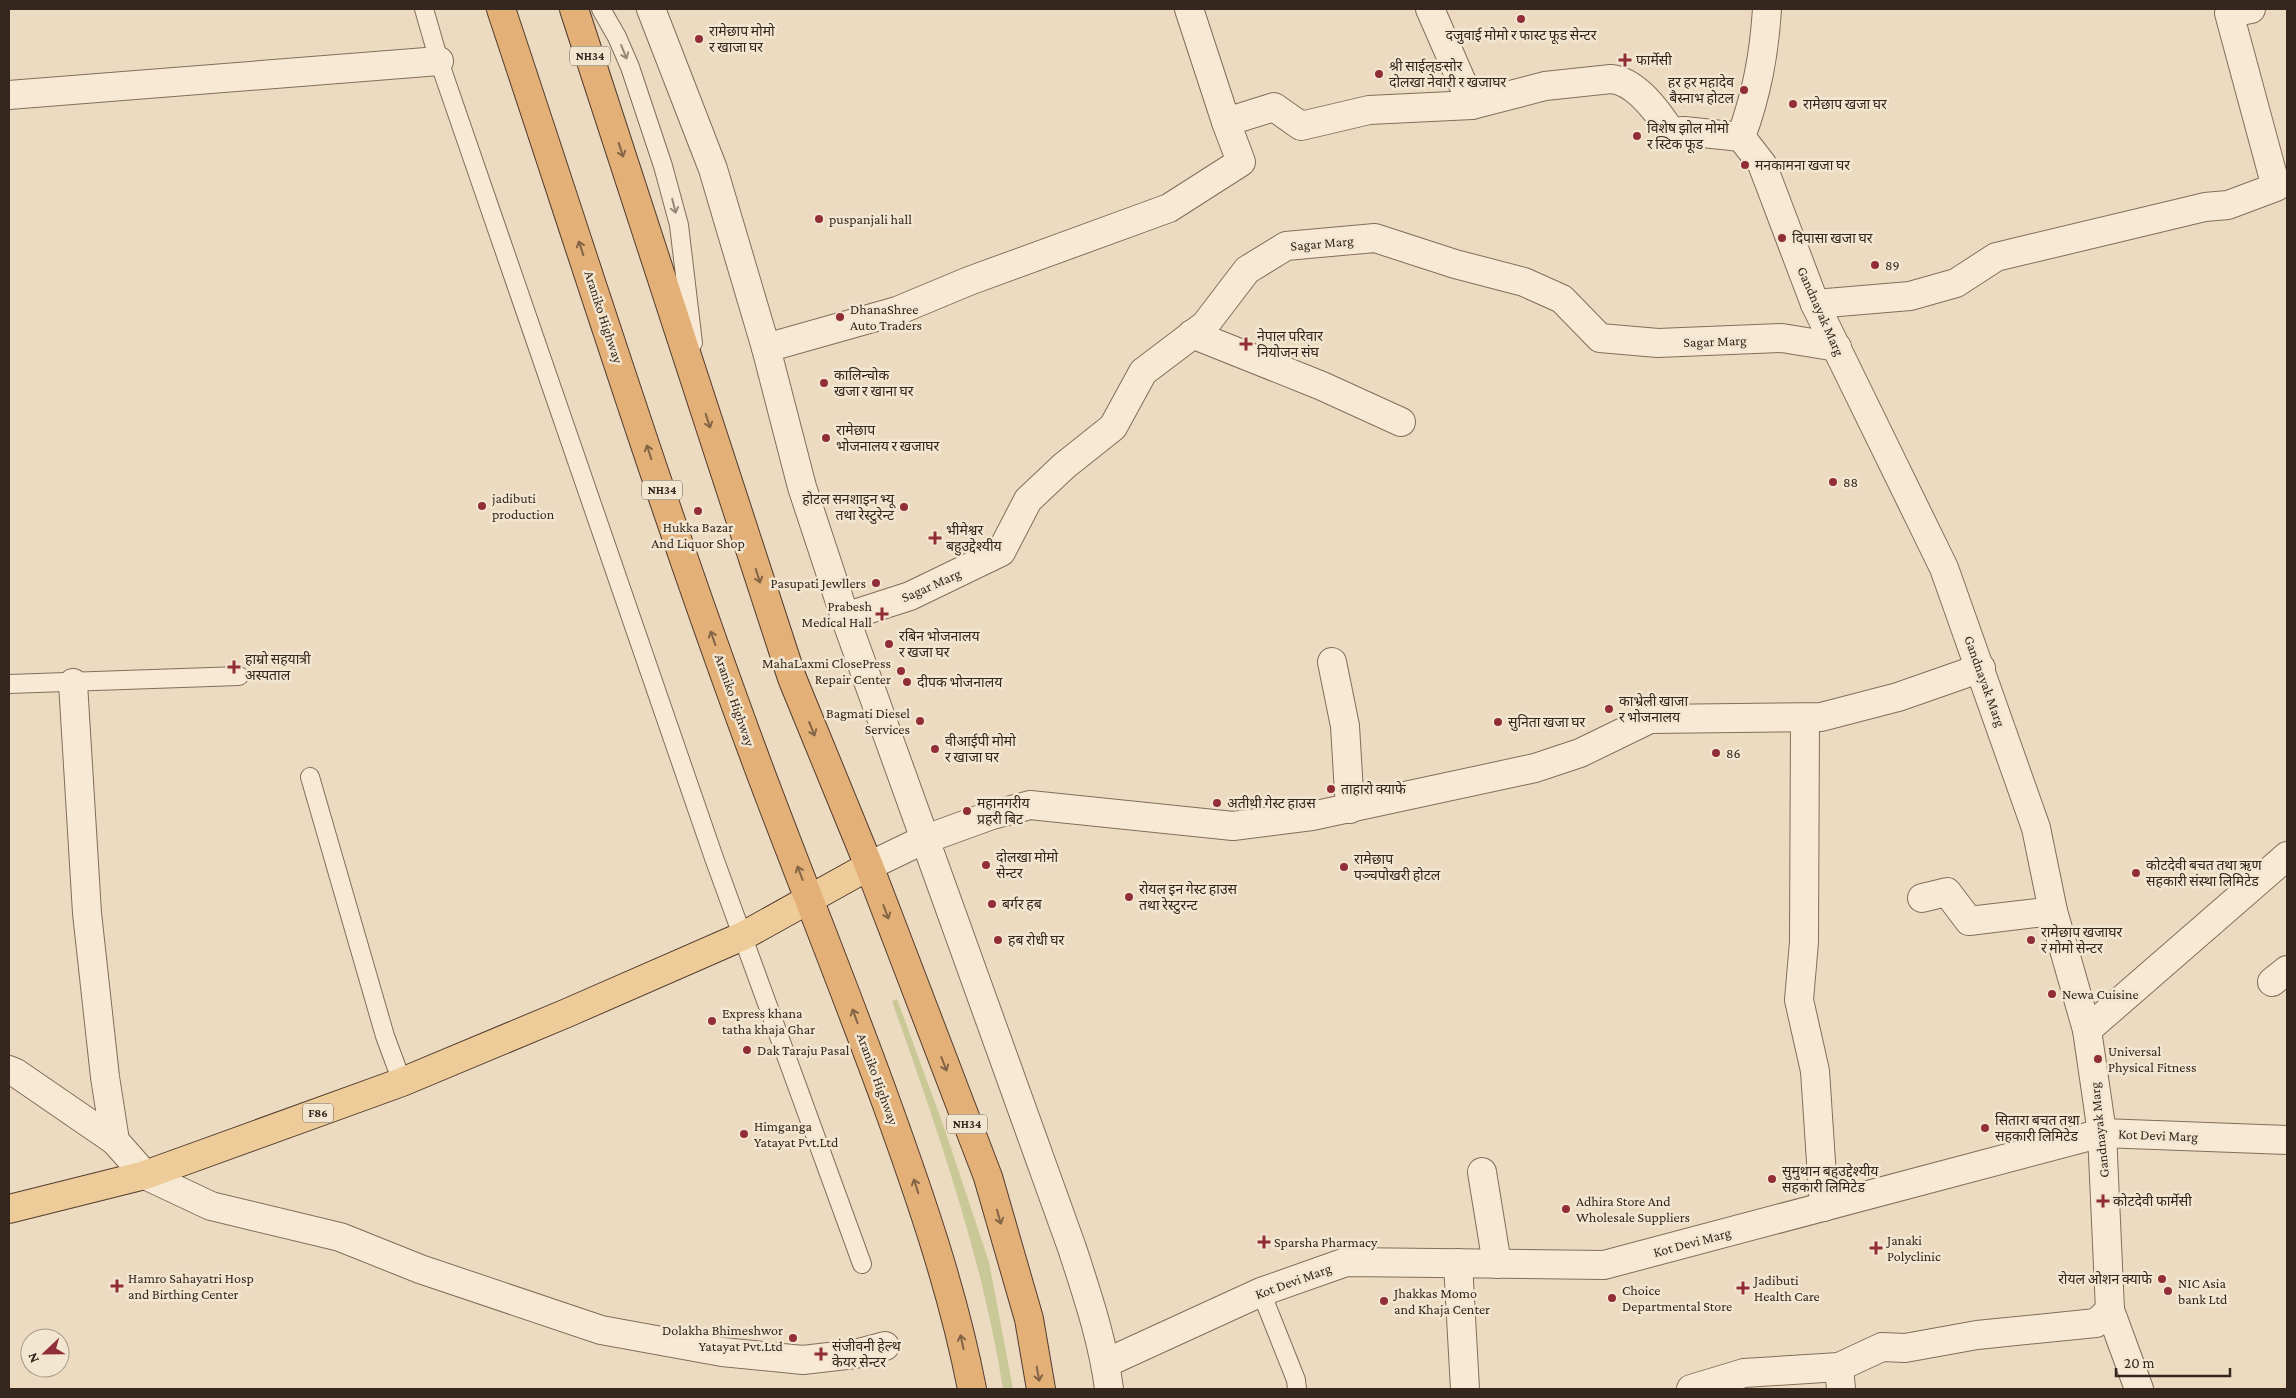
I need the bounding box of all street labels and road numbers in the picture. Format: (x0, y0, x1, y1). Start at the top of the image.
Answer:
road number: NH34 (570, 46, 610, 66)
street label: Sagar Marg (1290, 232, 1355, 254)
street label: Gandnayak Marg (1794, 264, 1848, 358)
street label: Araniko Highway (581, 269, 627, 366)
street label: Sagar Marg (1683, 332, 1747, 350)
road number: NH34 (642, 480, 682, 500)
street label: Sagar Marg (899, 565, 963, 605)
street label: Gandnayak Marg (1961, 633, 2009, 729)
street label: Araniko Highway (712, 652, 758, 749)
street label: Araniko Highway (854, 1031, 902, 1128)
street label: Gandnayak Marg (2086, 1081, 2112, 1179)
road number: F86 (303, 1104, 333, 1122)
road number: NH34 (947, 1114, 987, 1134)
street label: Kot Devi Marg (2118, 1126, 2198, 1144)
street label: Kot Devi Marg (1651, 1224, 1733, 1260)
street label: Kot Devi Marg (1253, 1260, 1333, 1302)

